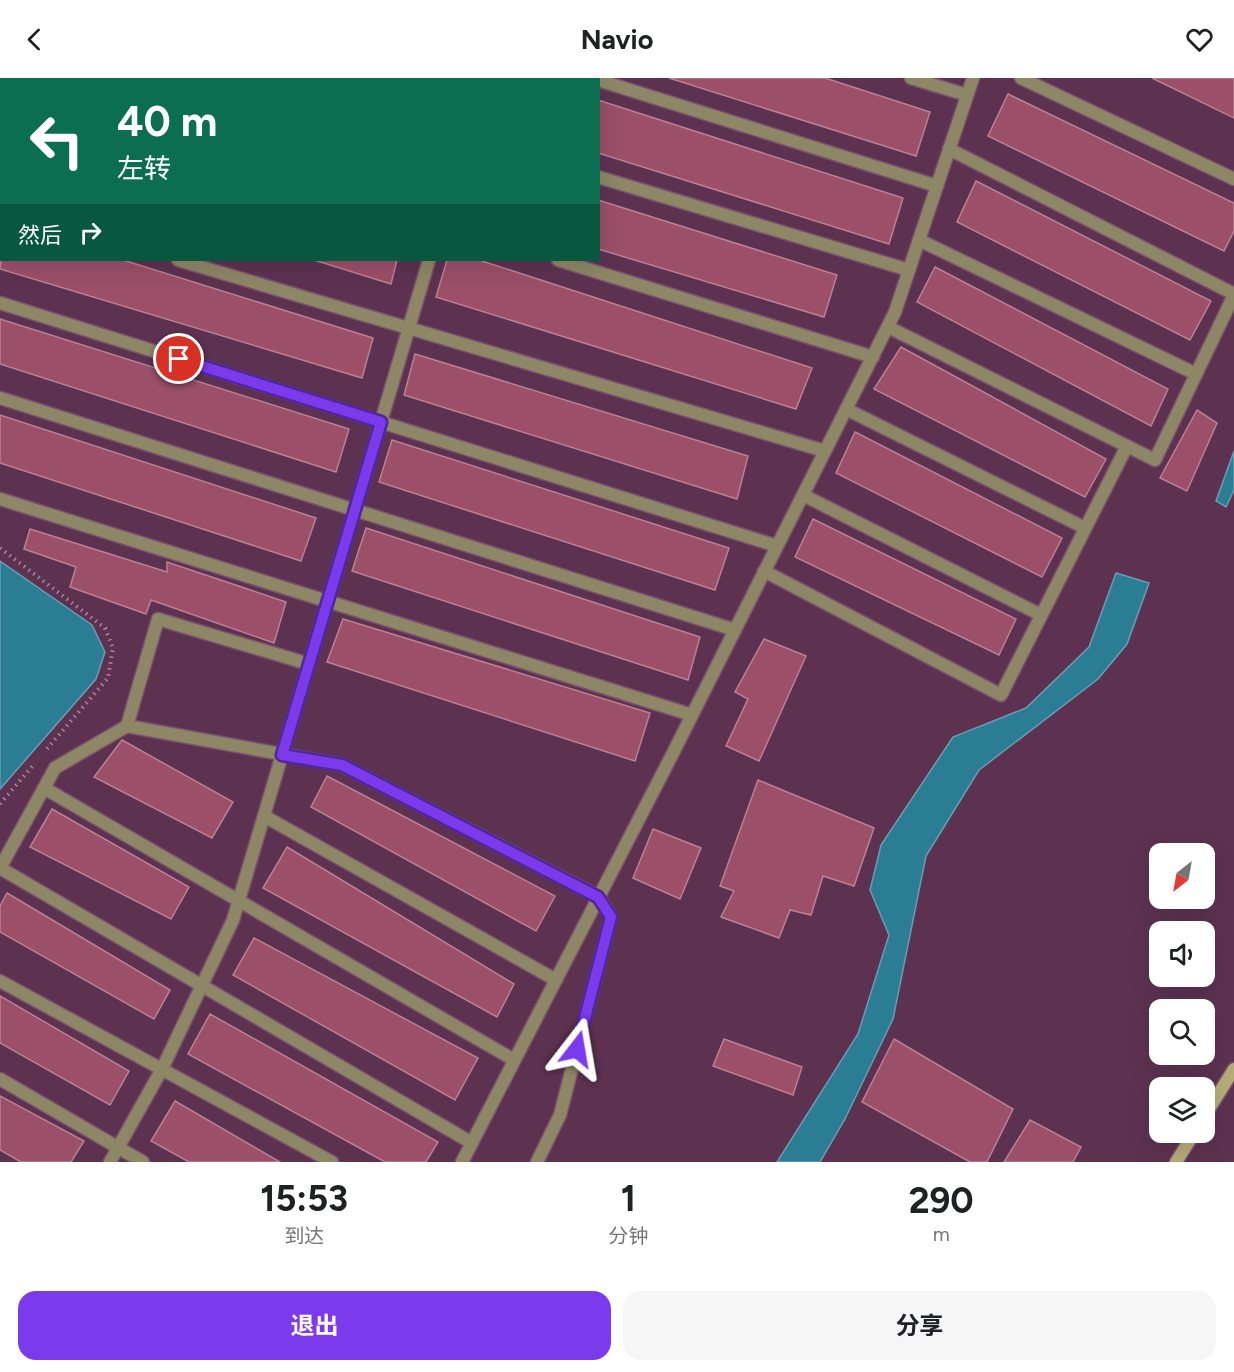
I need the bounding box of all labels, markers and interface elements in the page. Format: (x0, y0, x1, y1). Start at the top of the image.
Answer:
icon: back (18, 23, 51, 56)
text: Navio (581, 23, 653, 56)
icon: heart (1183, 23, 1216, 56)
text: 40 m (117, 96, 217, 147)
icon: left (18, 102, 96, 180)
text: 左转 (117, 152, 171, 185)
icon: right (74, 216, 107, 249)
text: 然后 (18, 222, 62, 249)
pin (153, 333, 204, 384)
icon: arrive (162, 342, 195, 375)
north arrow (1149, 843, 1215, 909)
map controls (1149, 843, 1215, 1143)
button: sound (1149, 921, 1215, 987)
button: search (1149, 999, 1215, 1065)
position arrow (545, 1017, 609, 1081)
button: layers (1149, 1077, 1215, 1143)
text: 15:53 (260, 1177, 348, 1220)
text: 1 (621, 1177, 636, 1220)
text: 290 (909, 1179, 974, 1222)
text: m (933, 1222, 950, 1246)
text: 到达 (284, 1224, 324, 1248)
text: 分钟 (608, 1224, 648, 1248)
button: 退出 (18, 1291, 611, 1360)
button: 分享 (623, 1291, 1216, 1360)

